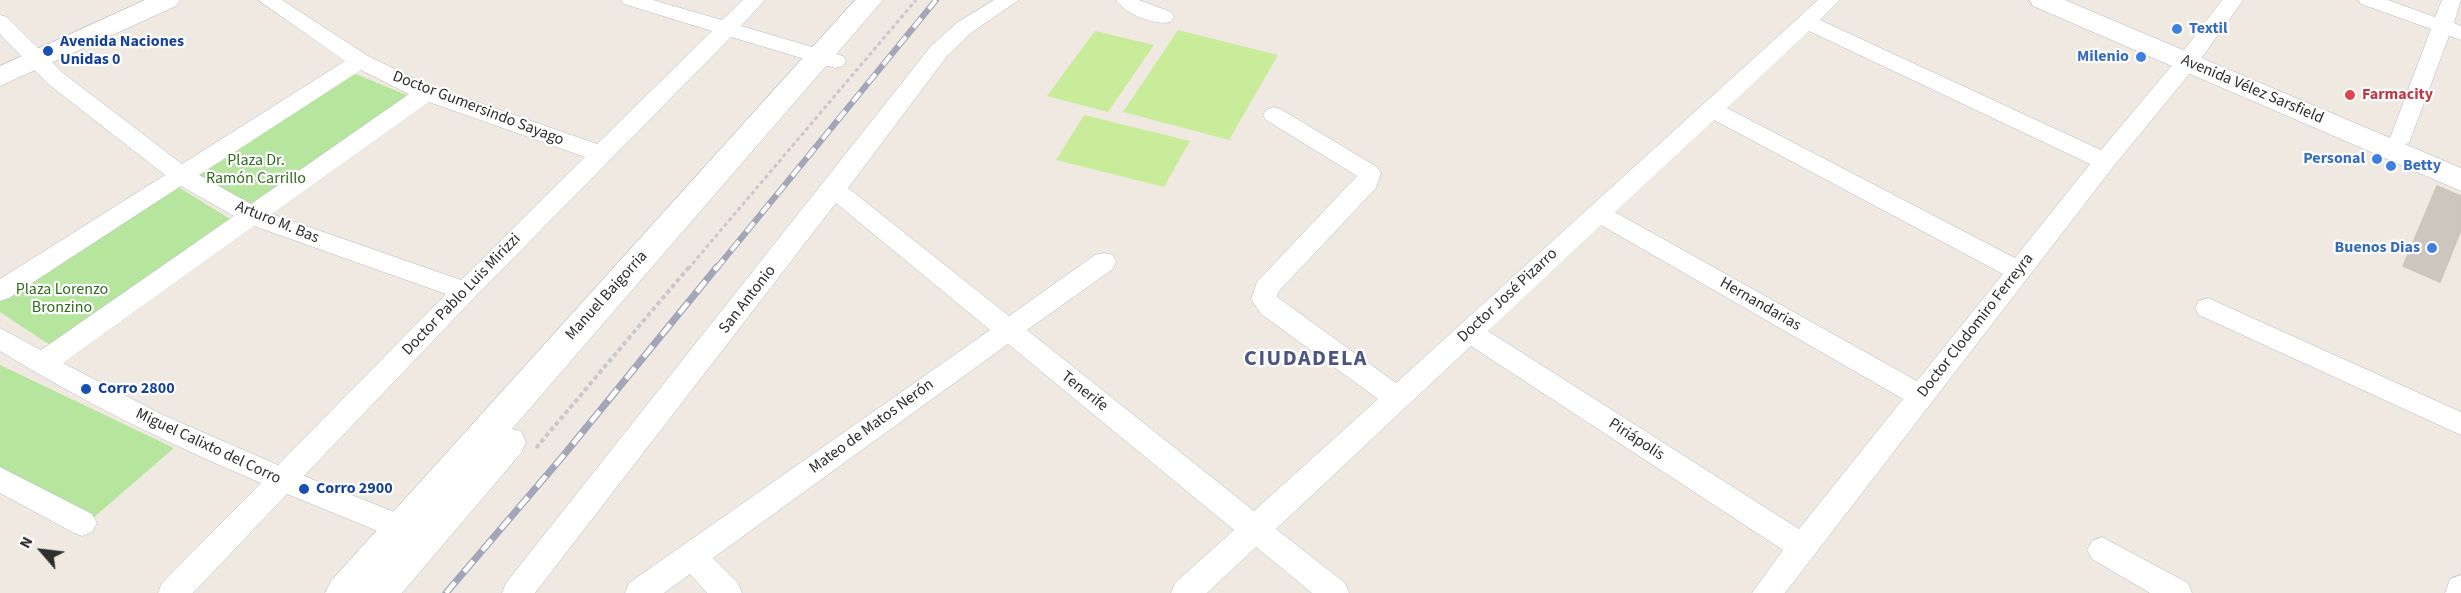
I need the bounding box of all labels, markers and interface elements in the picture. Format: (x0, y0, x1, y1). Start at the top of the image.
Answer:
place label: Textil (2189, 19, 2228, 39)
marker: Textil (2170, 22, 2184, 36)
place label: Avenida Naciones Unidas 0 (60, 32, 184, 70)
marker: Avenida Naciones Unidas 0 (41, 44, 55, 58)
place label: Milenio (2077, 47, 2129, 67)
marker: Milenio (2134, 50, 2148, 64)
street label: Avenida Vélez Sarsfield (2178, 51, 2326, 129)
street label: Doctor Gumersindo Sayago (390, 67, 566, 151)
place label: Farmacity (2362, 85, 2433, 105)
marker: Farmacity (2343, 88, 2357, 102)
place label: Personal (2303, 149, 2365, 169)
park label: Plaza Dr. Ramón Carrillo (206, 151, 306, 189)
marker: Personal (2370, 152, 2384, 166)
place label: Betty (2403, 156, 2441, 176)
marker: Betty (2384, 159, 2398, 173)
street label: Arturo M. Bas (232, 198, 322, 248)
street label: Doctor Pablo Luis Mirizzi (399, 230, 525, 360)
place label: Buenos Dias (2335, 238, 2420, 258)
marker: Buenos Dias (2425, 241, 2439, 255)
street label: Doctor José Pizarro (1454, 245, 1562, 347)
street label: Manuel Baigorria (562, 247, 652, 345)
street label: Doctor Clodomiro Ferreyra (1914, 250, 2038, 402)
street label: San Antonio (715, 262, 781, 338)
street label: Hernandarias (1716, 274, 1804, 336)
park label: Plaza Lorenzo Bronzino (16, 280, 108, 318)
district label: CIUDADELA (1244, 347, 1368, 373)
street label: Tenerife (1057, 368, 1111, 416)
street label: Mateo de Matos Nerón (806, 376, 938, 478)
place label: Corro 2800 (98, 379, 175, 399)
marker: Corro 2800 (79, 382, 93, 396)
street label: Miguel Calixto del Corro (132, 405, 284, 489)
street label: Piriápolis (1604, 415, 1668, 465)
place label: Corro 2900 (316, 479, 393, 499)
marker: Corro 2900 (297, 482, 311, 496)
north arrow (12, 521, 72, 581)
text: N (14, 533, 38, 552)

